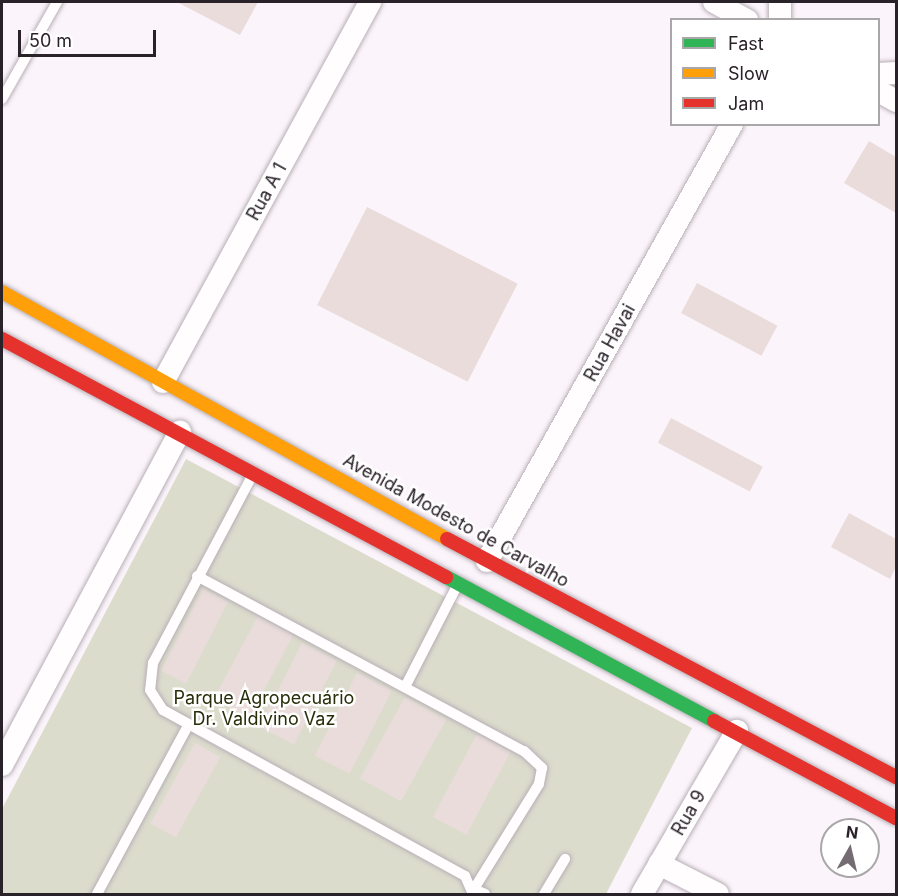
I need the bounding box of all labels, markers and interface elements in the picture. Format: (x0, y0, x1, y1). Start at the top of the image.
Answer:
scale bar (21, 18, 159, 56)
legend (670, 18, 880, 126)
text: 50 m (29, 30, 72, 51)
text: Fast (728, 33, 764, 54)
text: Slow (728, 63, 769, 84)
text: Jam (728, 93, 764, 114)
street label: Rua A 1 (242, 160, 292, 224)
street label: Rua Havai (580, 301, 640, 385)
street label: Avenida Modesto de Carvalho (339, 450, 573, 592)
park label: Parque Agropecuário Dr. Valdivino Vaz (174, 688, 354, 730)
street label: Rua 9 (668, 787, 710, 839)
north arrow (820, 818, 880, 878)
text: N (845, 821, 860, 843)

